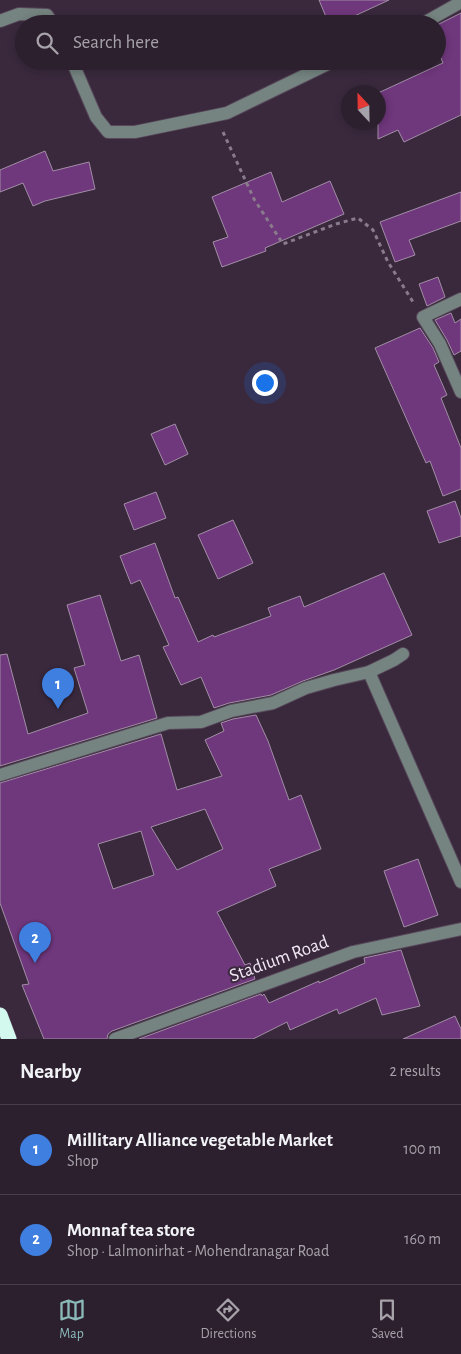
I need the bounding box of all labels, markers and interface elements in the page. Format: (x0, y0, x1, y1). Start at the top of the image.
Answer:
search box (15, 15, 446, 70)
icon: search (33, 29, 61, 57)
text: Search here (73, 33, 159, 52)
north arrow (341, 85, 386, 130)
your location (252, 370, 278, 396)
pin: 1 (42, 668, 74, 709)
pin: 2 (19, 922, 51, 963)
street label: Stadium Road (227, 932, 331, 986)
text: Nearby (20, 1061, 81, 1082)
text: 2 results (389, 1063, 441, 1079)
text: Millitary Alliance vegetable Market (67, 1131, 333, 1150)
text: 1 (33, 1141, 39, 1157)
text: 100 m (403, 1141, 441, 1157)
text: Shop (67, 1153, 99, 1169)
text: Monnaf tea store (67, 1221, 195, 1240)
text: 2 (32, 1231, 40, 1247)
text: 160 m (404, 1231, 441, 1247)
text: Shop · Lalmonirhat - Mohendranagar Road (67, 1243, 329, 1259)
tab: Map (58, 1296, 86, 1343)
tab: Directions (201, 1296, 256, 1343)
tab: Saved (371, 1296, 403, 1343)

